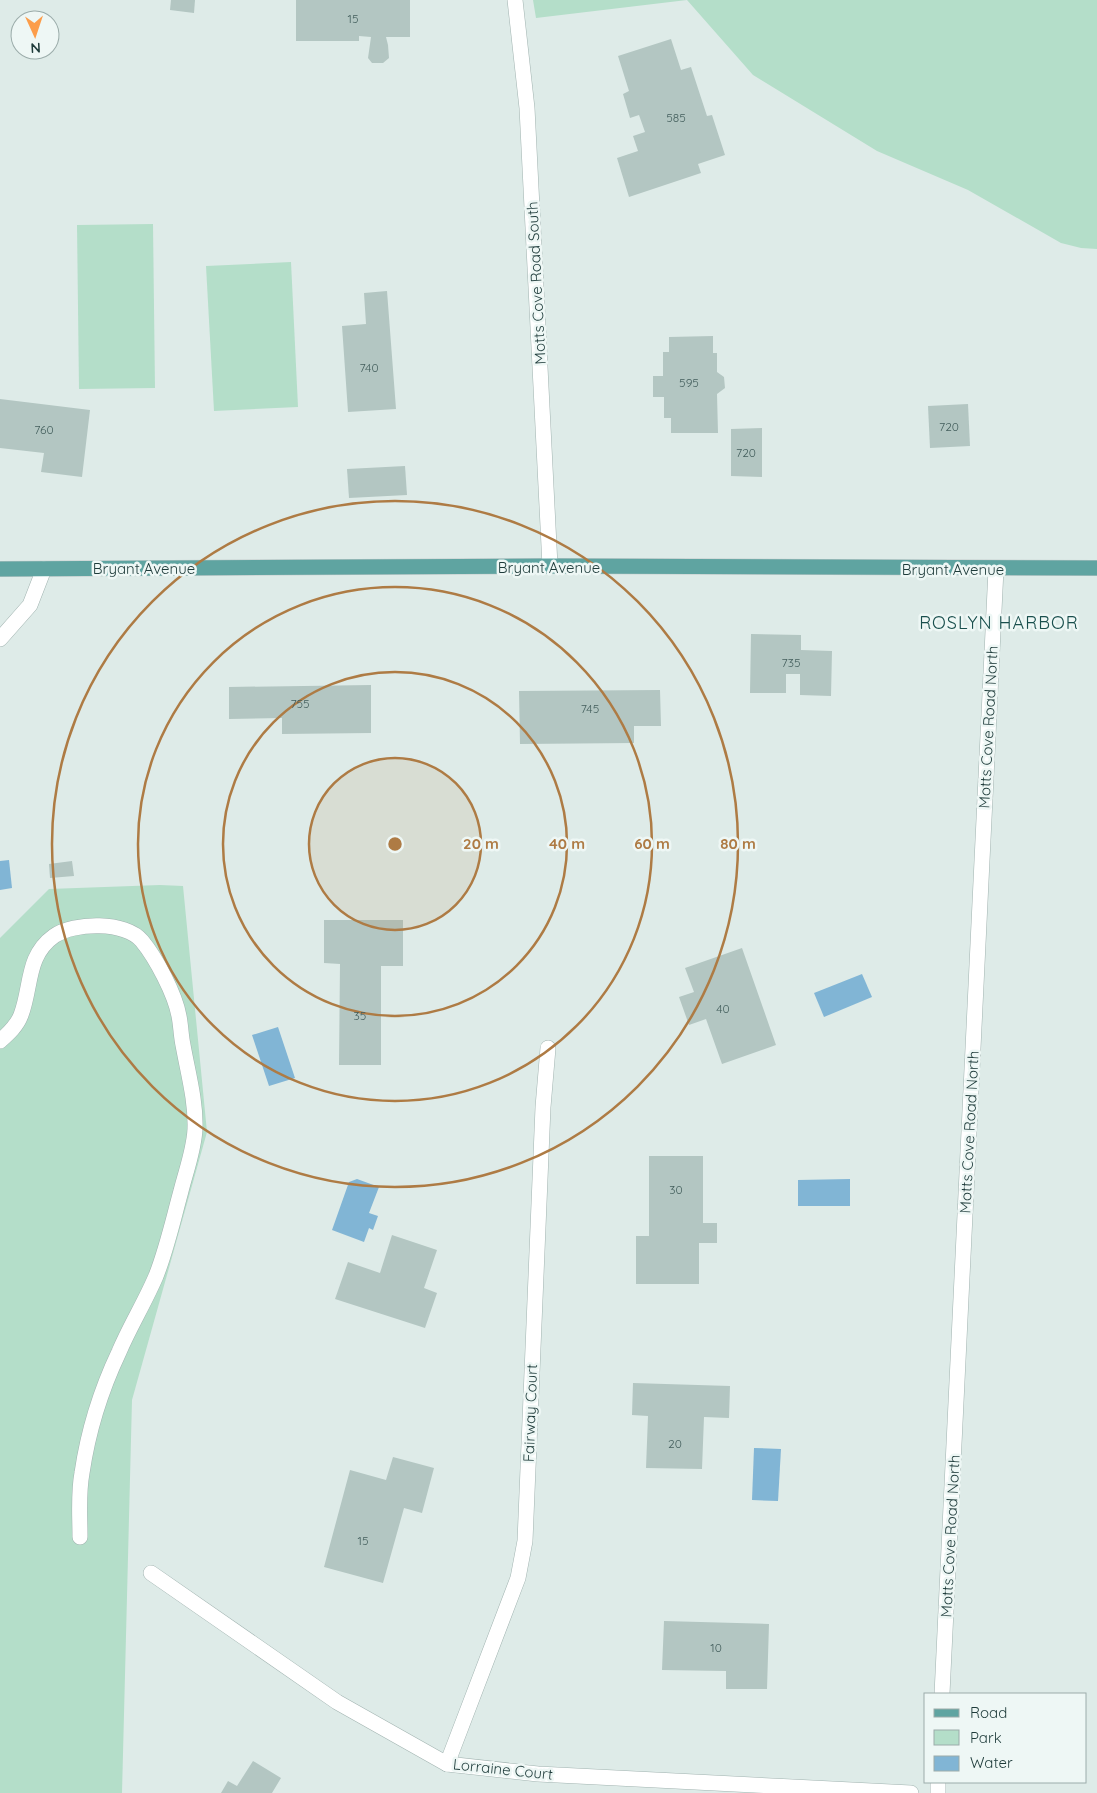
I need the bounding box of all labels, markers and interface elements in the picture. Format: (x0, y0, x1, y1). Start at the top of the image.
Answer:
north arrow (10, 10, 60, 60)
house number: 15 (348, 11, 358, 26)
text: N (30, 39, 41, 57)
house number: 585 (666, 110, 686, 125)
street label: Motts Cove Road South (522, 201, 550, 365)
house number: 740 (359, 360, 379, 375)
house number: 595 (679, 375, 699, 390)
house number: 720 (939, 419, 959, 434)
house number: 760 (34, 422, 54, 437)
house number: 720 (736, 445, 756, 460)
street label: Bryant Avenue (498, 558, 600, 577)
street label: Bryant Avenue (93, 559, 195, 578)
street label: Bryant Avenue (902, 560, 1004, 579)
district label: ROSLYN HARBOR (919, 611, 1079, 634)
street label: Motts Cove Road North (974, 645, 1002, 809)
house number: 735 (782, 655, 800, 670)
house number: 755 (290, 696, 310, 711)
house number: 745 (581, 701, 599, 716)
text: 20 m (463, 834, 499, 853)
text: 40 m (549, 834, 585, 853)
text: 60 m (634, 834, 670, 853)
text: 80 m (720, 834, 756, 853)
centre of rings (386, 835, 404, 853)
house number: 40 (716, 1001, 730, 1016)
house number: 35 (354, 1008, 366, 1023)
street label: Motts Cove Road North (955, 1050, 983, 1214)
house number: 30 (669, 1182, 683, 1197)
street label: Fairway Court (519, 1364, 541, 1462)
house number: 20 (668, 1436, 682, 1451)
street label: Motts Cove Road North (936, 1454, 964, 1618)
house number: 15 (358, 1533, 368, 1548)
house number: 10 (710, 1640, 722, 1655)
legend (924, 1693, 1087, 1783)
text: Road (970, 1703, 1007, 1722)
text: Park (970, 1728, 1002, 1747)
text: Water (970, 1753, 1013, 1772)
street label: Lorraine Court (452, 1754, 554, 1784)

